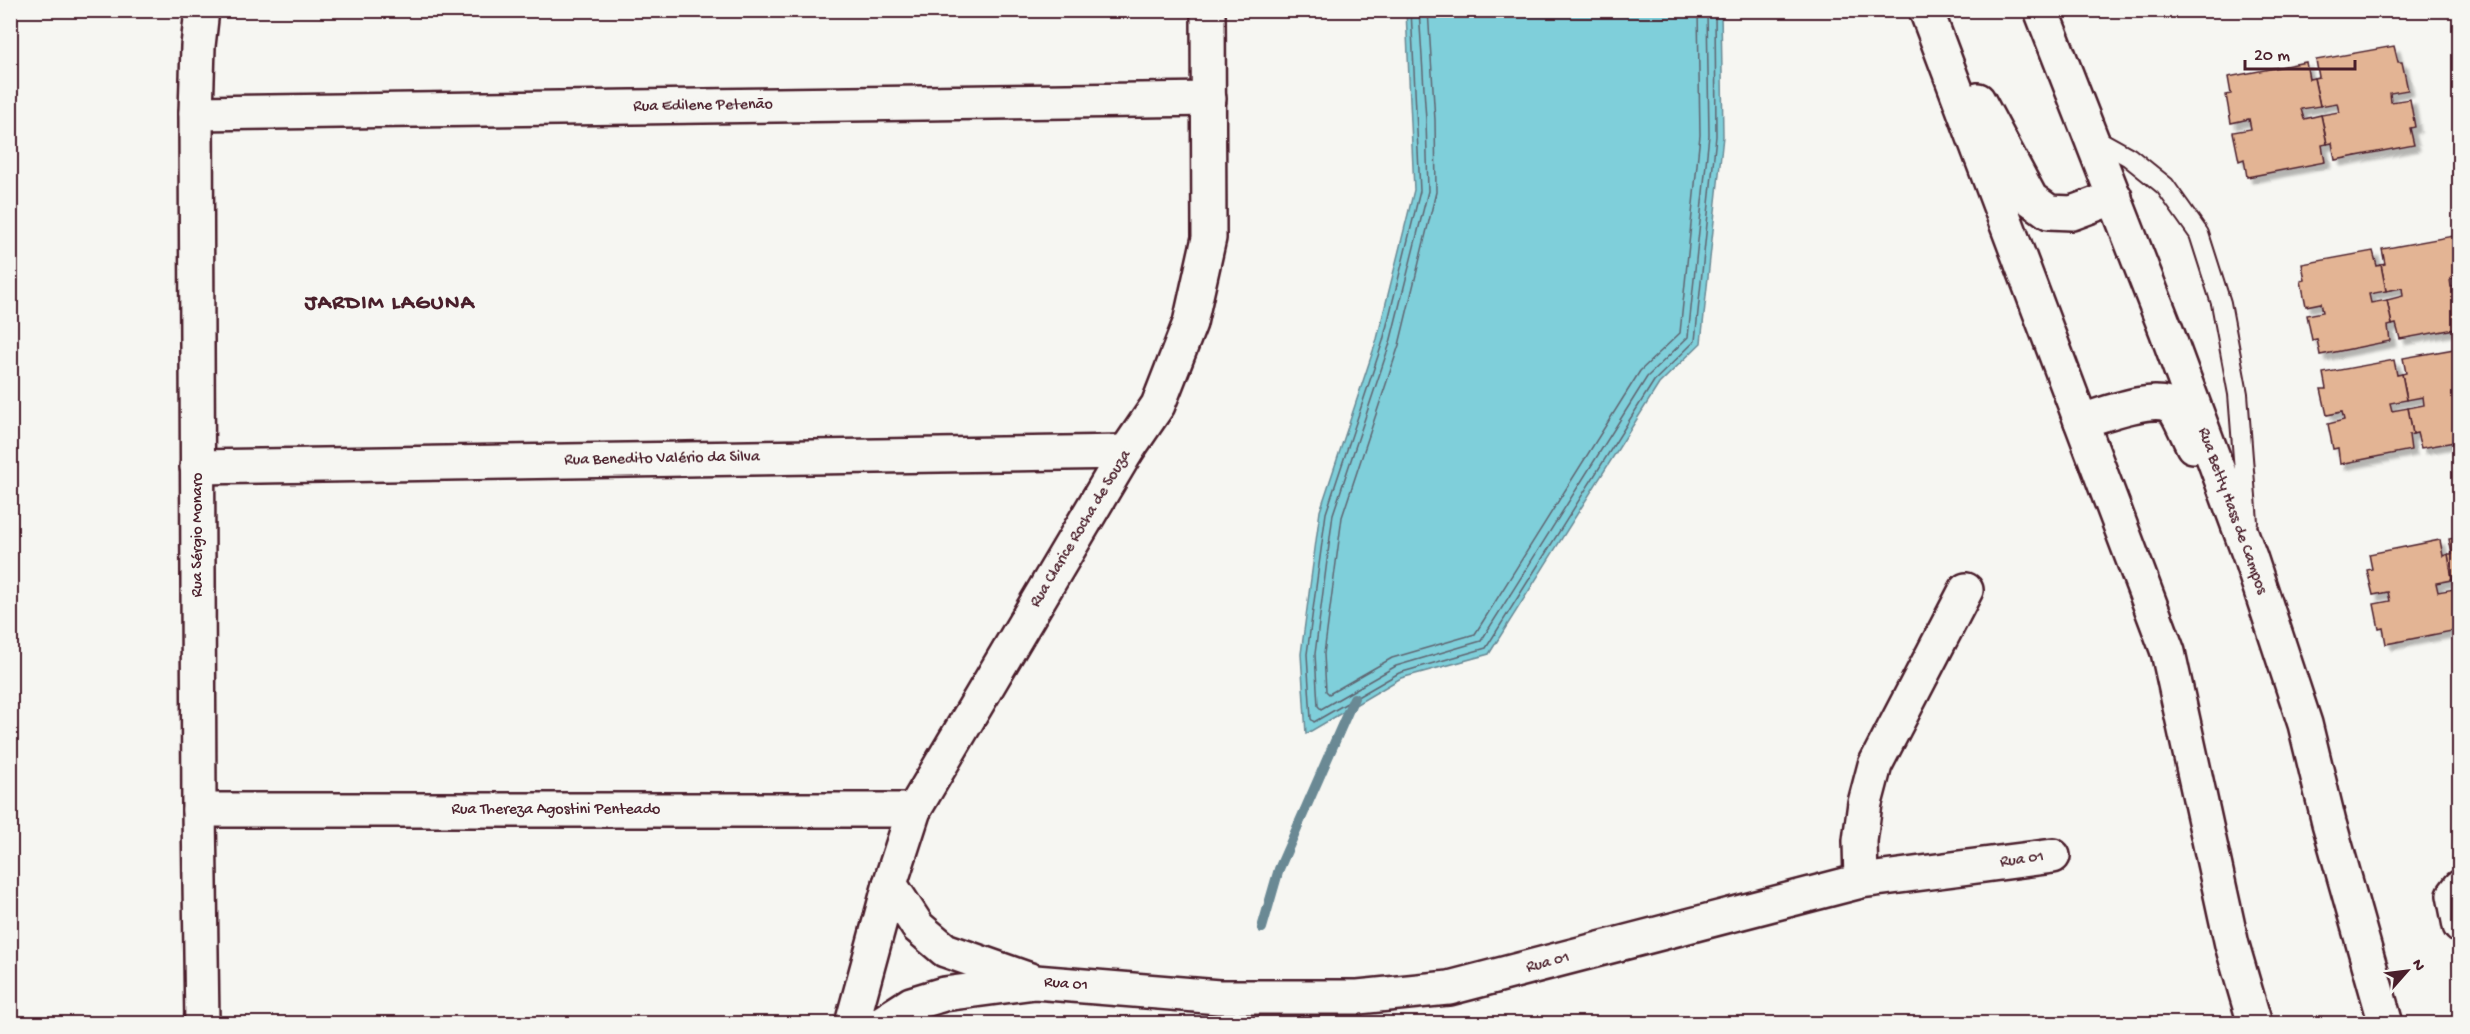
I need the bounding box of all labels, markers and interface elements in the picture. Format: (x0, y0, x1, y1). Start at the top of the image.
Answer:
scale bar (2245, 33, 2354, 71)
text: 20 m (2254, 46, 2290, 67)
street label: Rua Edilene Petenão (633, 95, 773, 117)
district label: JARDIM LAGUNA (304, 291, 476, 317)
street label: Rua Betty Hass de Campos (2193, 425, 2271, 598)
street label: Rua Clarice Rocha de Souza (1026, 446, 1136, 611)
street label: Rua Benedito Valério da Silva (564, 448, 761, 470)
street label: Rua Sérgio Monaro (189, 473, 208, 597)
street label: Rua Thereza Agostini Penteado (452, 801, 660, 820)
street label: Rua 01 (1999, 848, 2045, 872)
north arrow (2377, 941, 2437, 1001)
street label: Rua 01 (1524, 948, 1572, 978)
text: N (2406, 957, 2428, 975)
street label: Rua 01 (1043, 974, 1089, 996)

